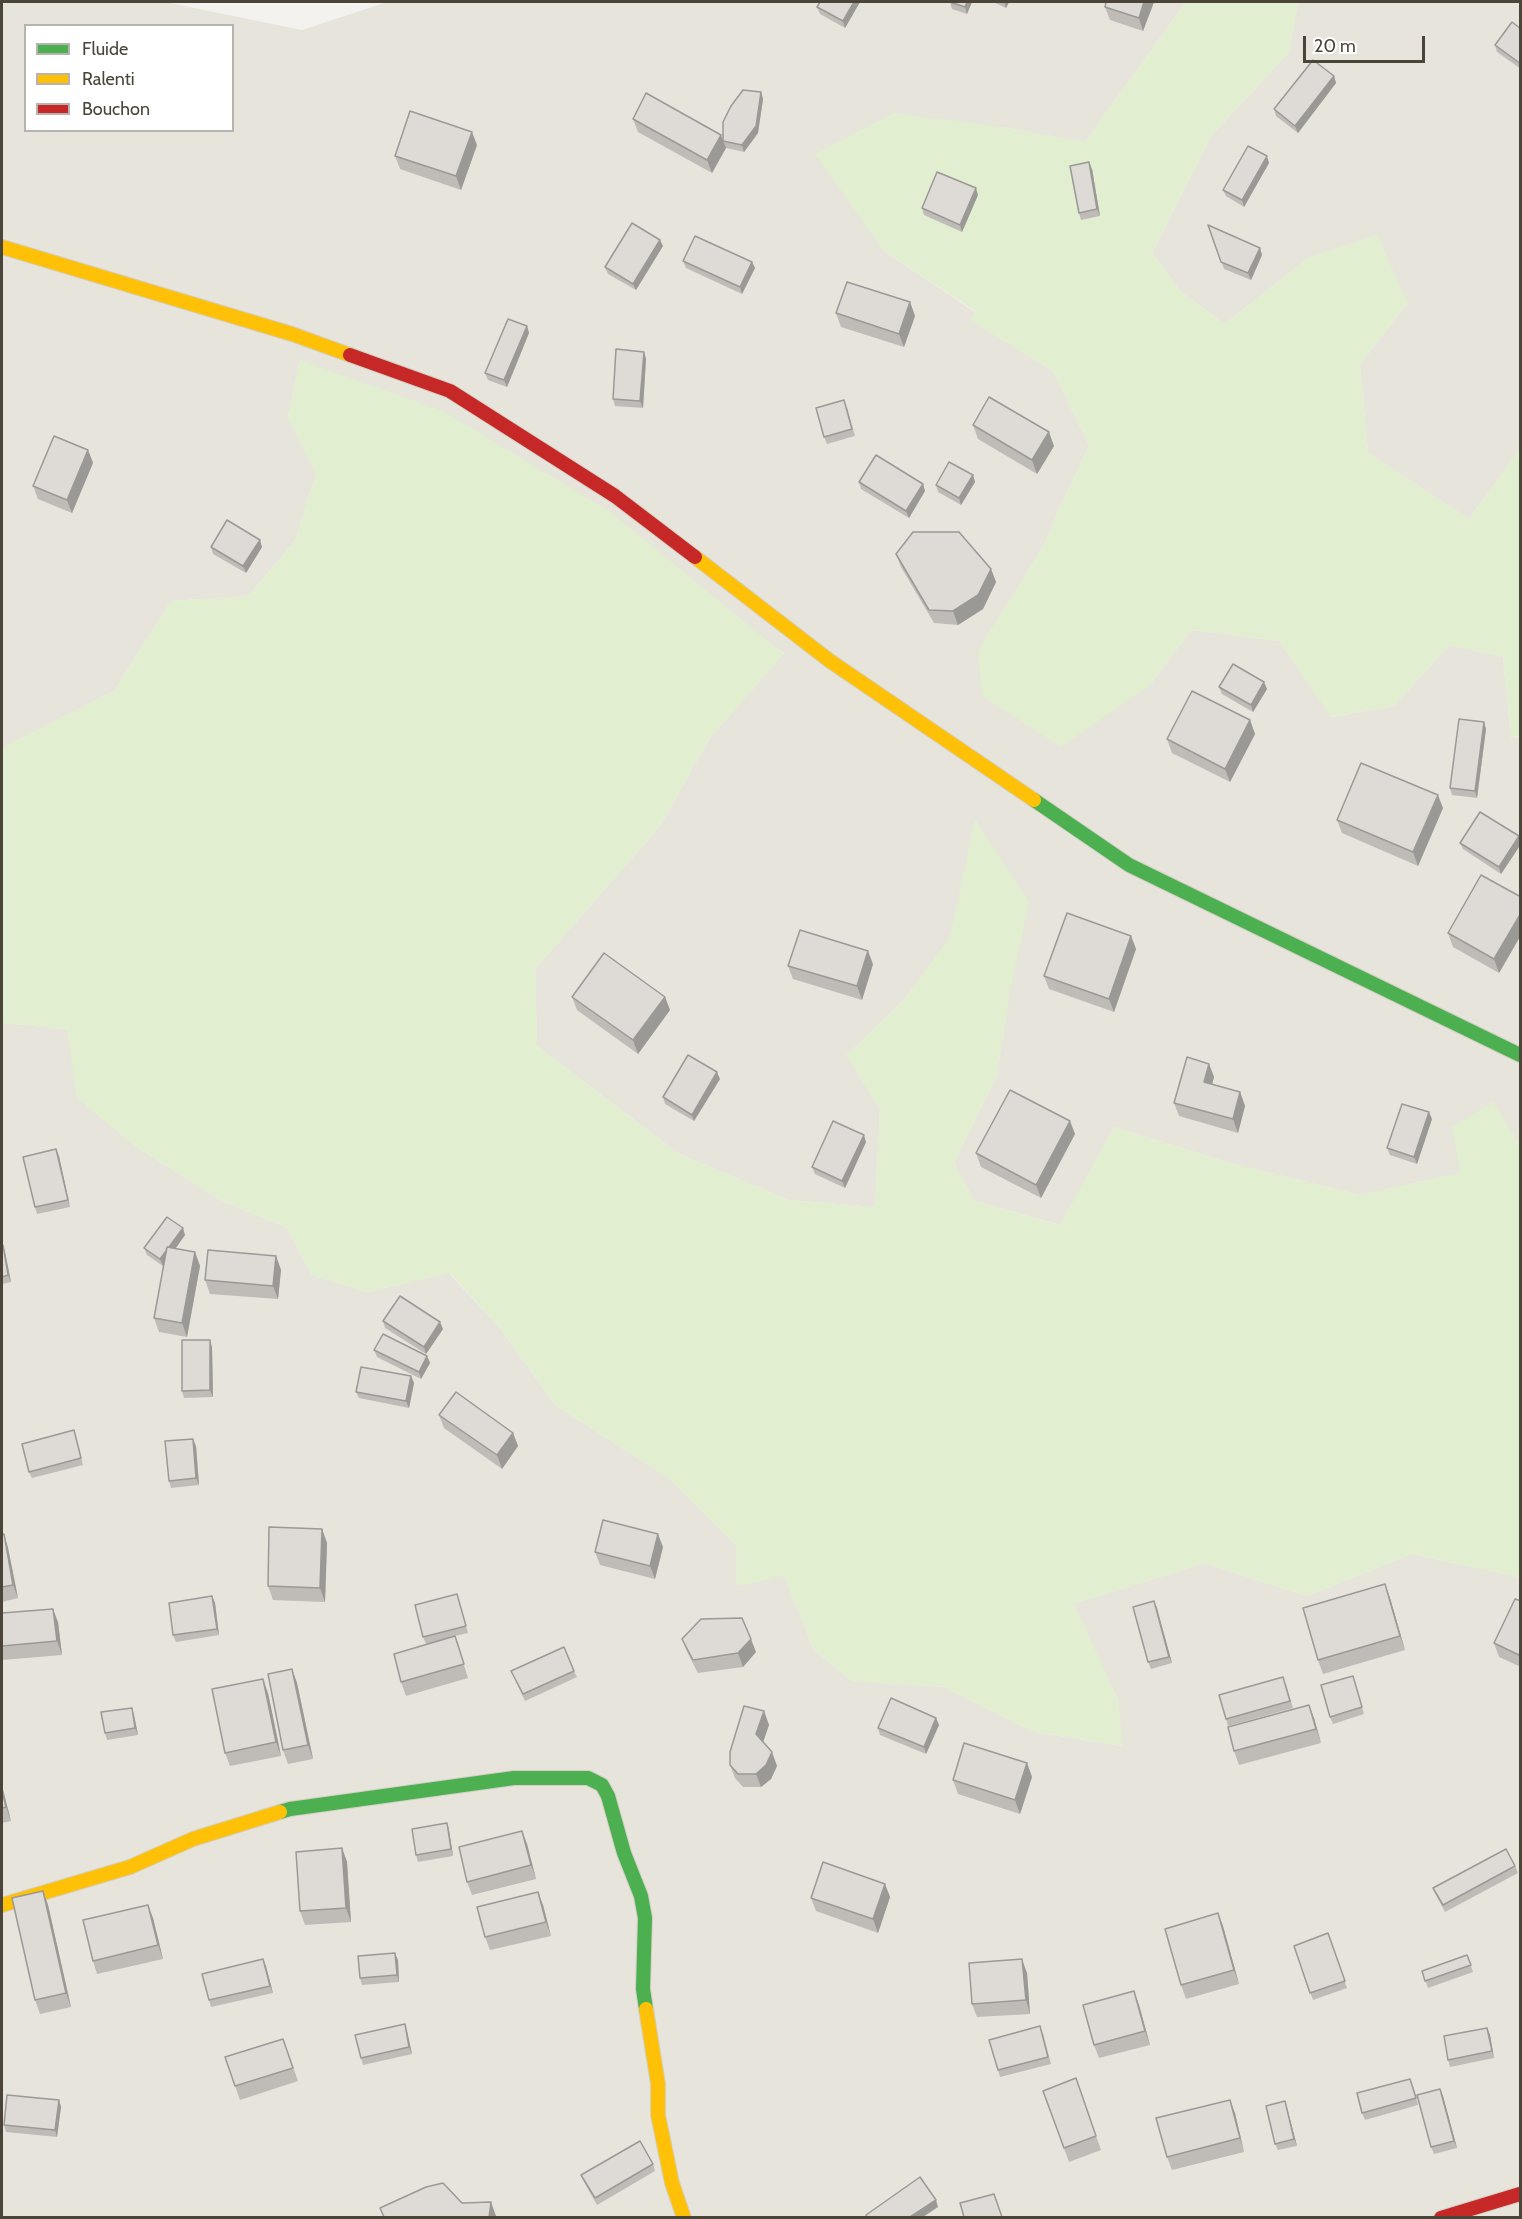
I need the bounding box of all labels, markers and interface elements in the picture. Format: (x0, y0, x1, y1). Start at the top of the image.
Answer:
legend (24, 24, 234, 132)
scale bar (1306, 24, 1428, 62)
text: 20 m (1314, 35, 1356, 57)
text: Fluide (82, 38, 128, 60)
text: Ralenti (82, 68, 135, 90)
text: Bouchon (82, 98, 150, 120)

